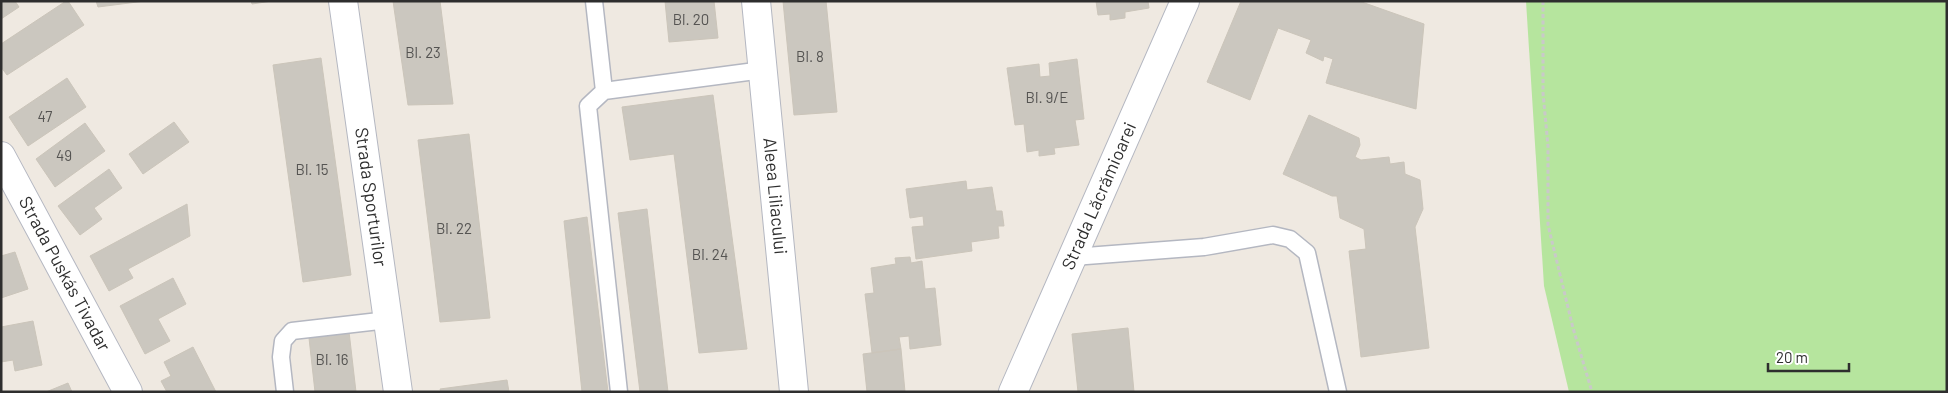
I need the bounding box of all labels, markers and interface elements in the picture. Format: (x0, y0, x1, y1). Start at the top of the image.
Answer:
house number: Bl. 20 (673, 10, 709, 28)
house number: Bl. 23 (405, 43, 441, 61)
house number: Bl. 8 (796, 47, 824, 65)
house number: Bl. 9/E (1026, 88, 1068, 106)
house number: 47 (38, 107, 52, 125)
street label: Strada Lăcrămioarei (1056, 119, 1140, 273)
street label: Strada Sporturilor (351, 126, 392, 268)
street label: Aleea Liliacului (759, 137, 793, 255)
house number: 49 (56, 146, 72, 164)
house number: Bl. 15 (296, 160, 329, 178)
street label: Strada Puskás Tivadar (15, 192, 116, 355)
house number: Bl. 22 (436, 219, 472, 237)
house number: Bl. 24 (692, 245, 728, 263)
scale bar (1768, 340, 1849, 372)
text: 20 m (1776, 348, 1808, 366)
house number: Bl. 16 (315, 350, 349, 368)

